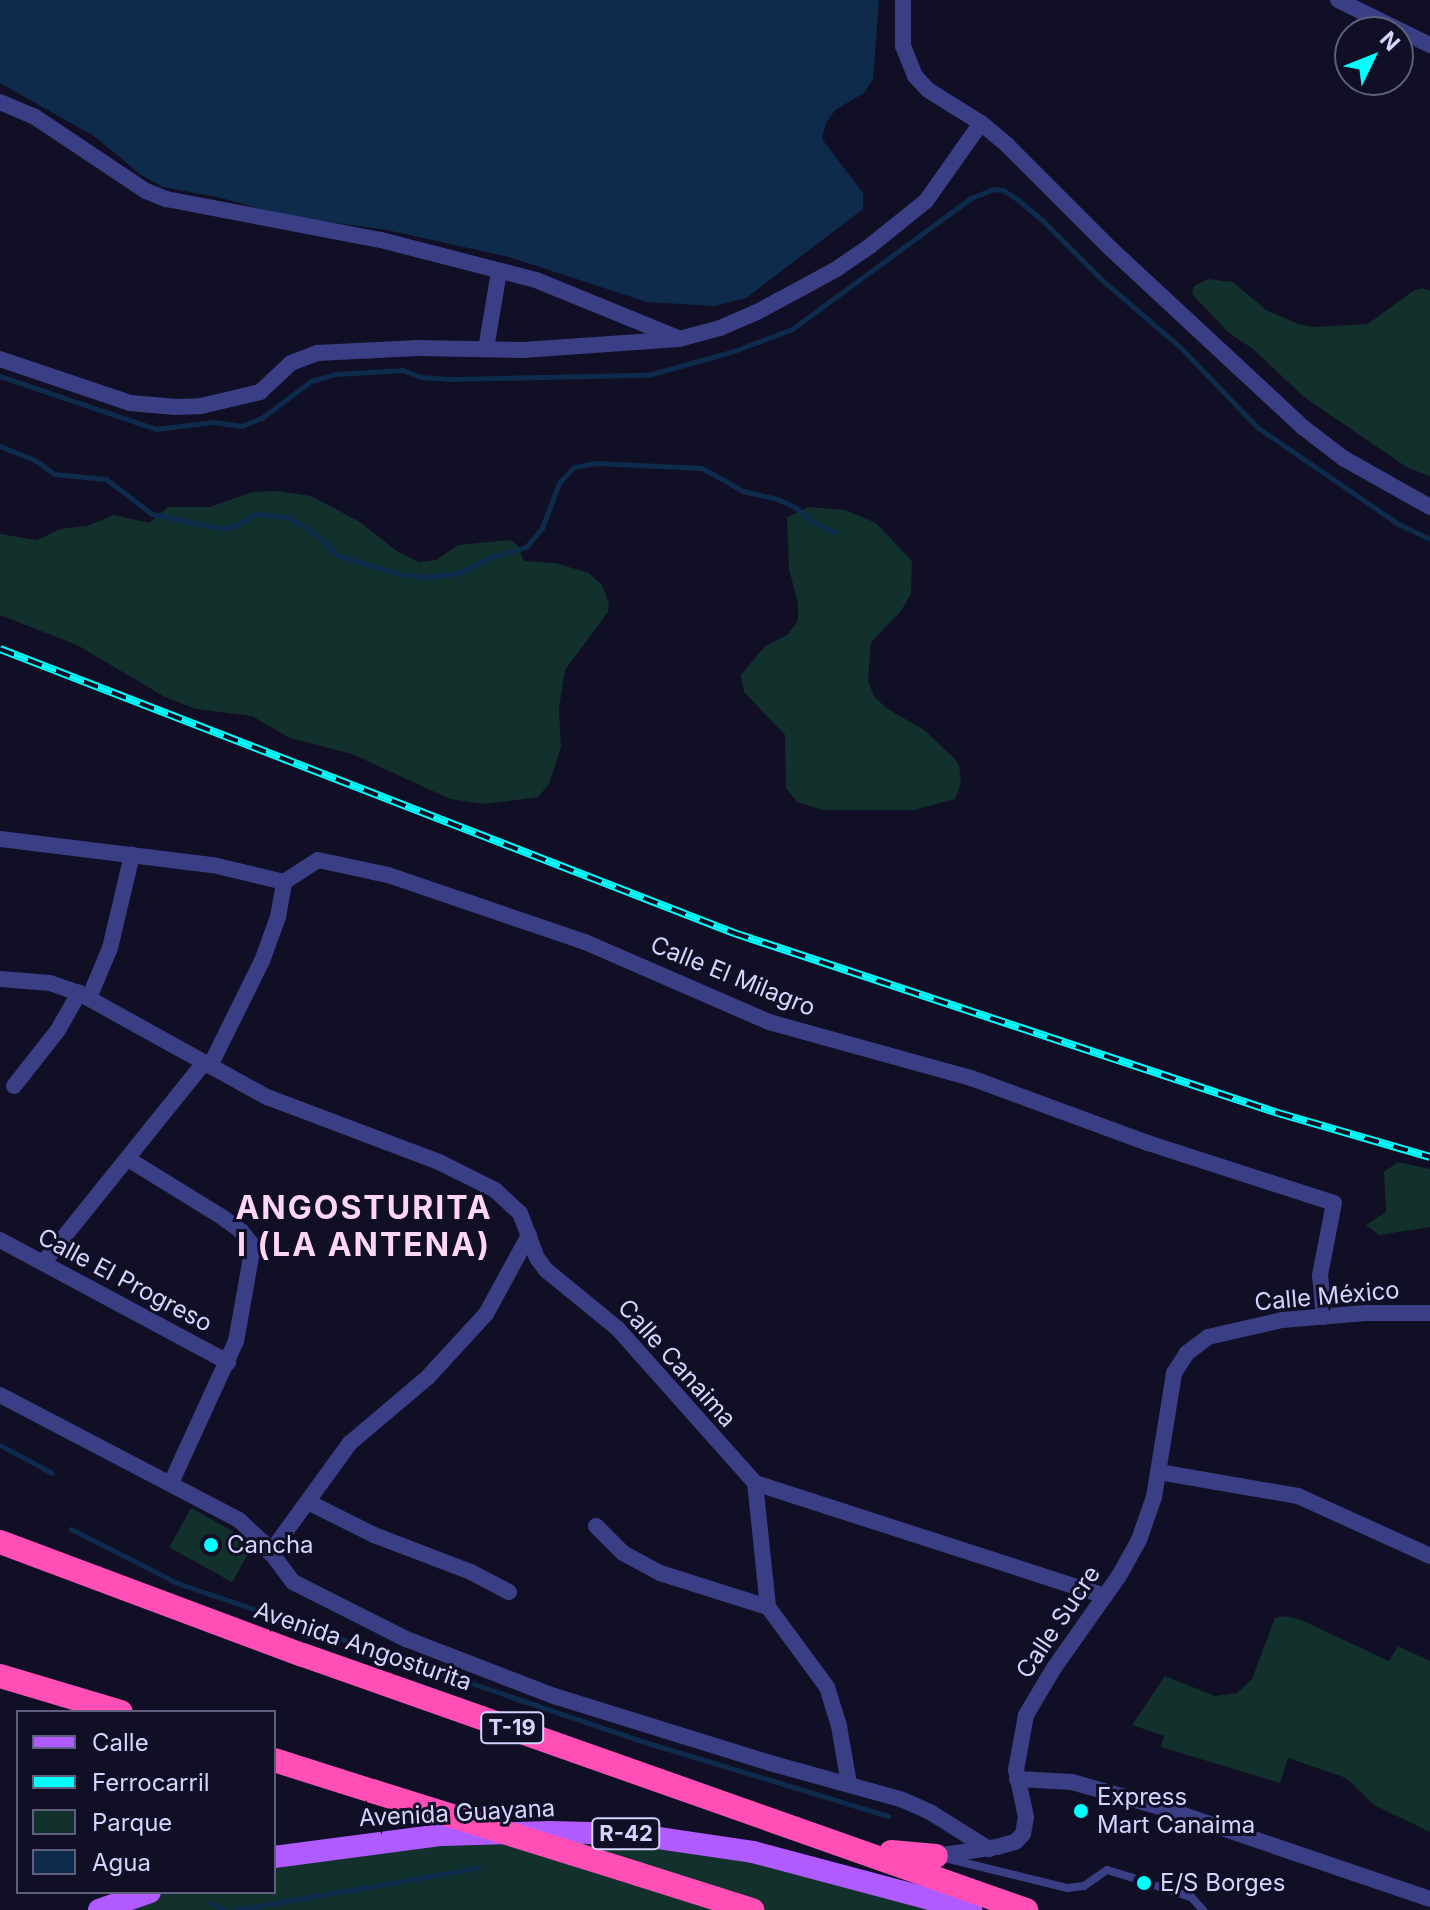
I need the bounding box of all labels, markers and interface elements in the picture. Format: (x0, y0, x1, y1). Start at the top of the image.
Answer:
north arrow (1334, 16, 1414, 96)
text: N (1375, 26, 1405, 56)
street label: Calle El Milagro (647, 930, 819, 1022)
district label: ANGOSTURITA I (LA ANTENA) (235, 1190, 493, 1265)
street label: Calle El Progreso (33, 1222, 217, 1338)
street label: Calle México (1253, 1275, 1401, 1317)
street label: Calle Canaima (612, 1293, 742, 1433)
place label: Cancha (227, 1531, 314, 1559)
marker: Cancha (202, 1536, 220, 1554)
street label: Calle Sucre (1010, 1560, 1106, 1684)
street label: Avenida Angosturita (250, 1595, 476, 1697)
legend (16, 1710, 276, 1894)
road number: T-19 (480, 1710, 544, 1746)
text: Calle (92, 1728, 149, 1757)
text: Ferrocarril (92, 1768, 210, 1797)
place label: Express Mart Canaima (1097, 1783, 1255, 1839)
street label: Avenida Guayana (358, 1793, 556, 1833)
marker: Express Mart Canaima (1072, 1802, 1090, 1820)
text: Parque (92, 1808, 172, 1837)
road number: R-42 (590, 1816, 662, 1852)
text: Agua (92, 1848, 151, 1877)
place label: E/S Borges (1160, 1869, 1285, 1897)
marker: E/S Borges (1135, 1874, 1153, 1892)

